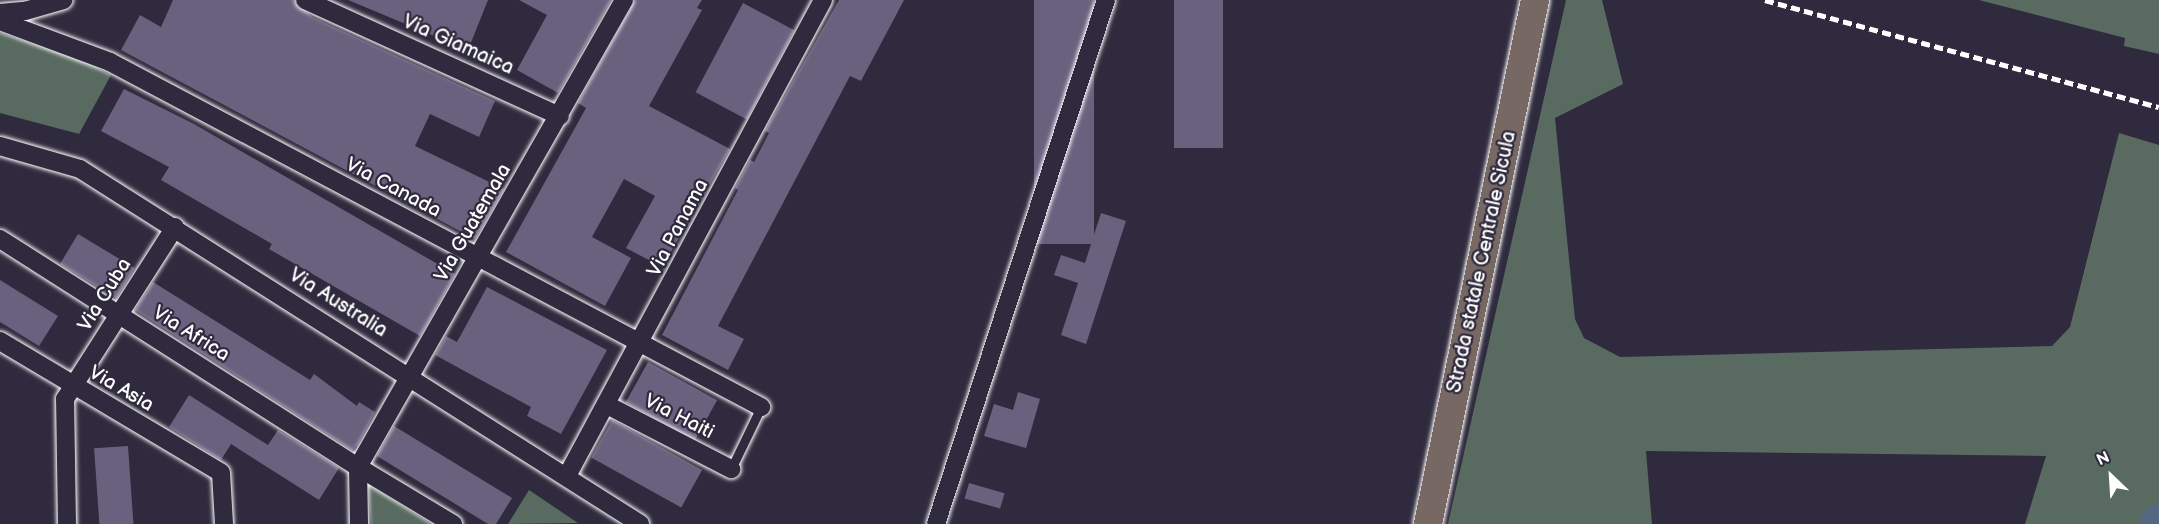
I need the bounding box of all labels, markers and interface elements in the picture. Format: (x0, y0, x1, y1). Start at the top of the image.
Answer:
street label: Via Giamaica (399, 10, 517, 80)
street label: Strada statale Centrale Sicula (1442, 129, 1522, 395)
street label: Via Canada (341, 153, 445, 223)
street label: Via Guatemala (430, 160, 516, 286)
street label: Via Panama (642, 175, 714, 281)
street label: Via Cuba (73, 254, 137, 336)
street label: Via Australia (284, 263, 392, 343)
street label: Via Africa (148, 301, 234, 367)
street label: Via Asia (84, 361, 158, 417)
street label: Via Haiti (640, 389, 718, 445)
north arrow (2081, 446, 2141, 506)
text: N (2094, 448, 2113, 470)

